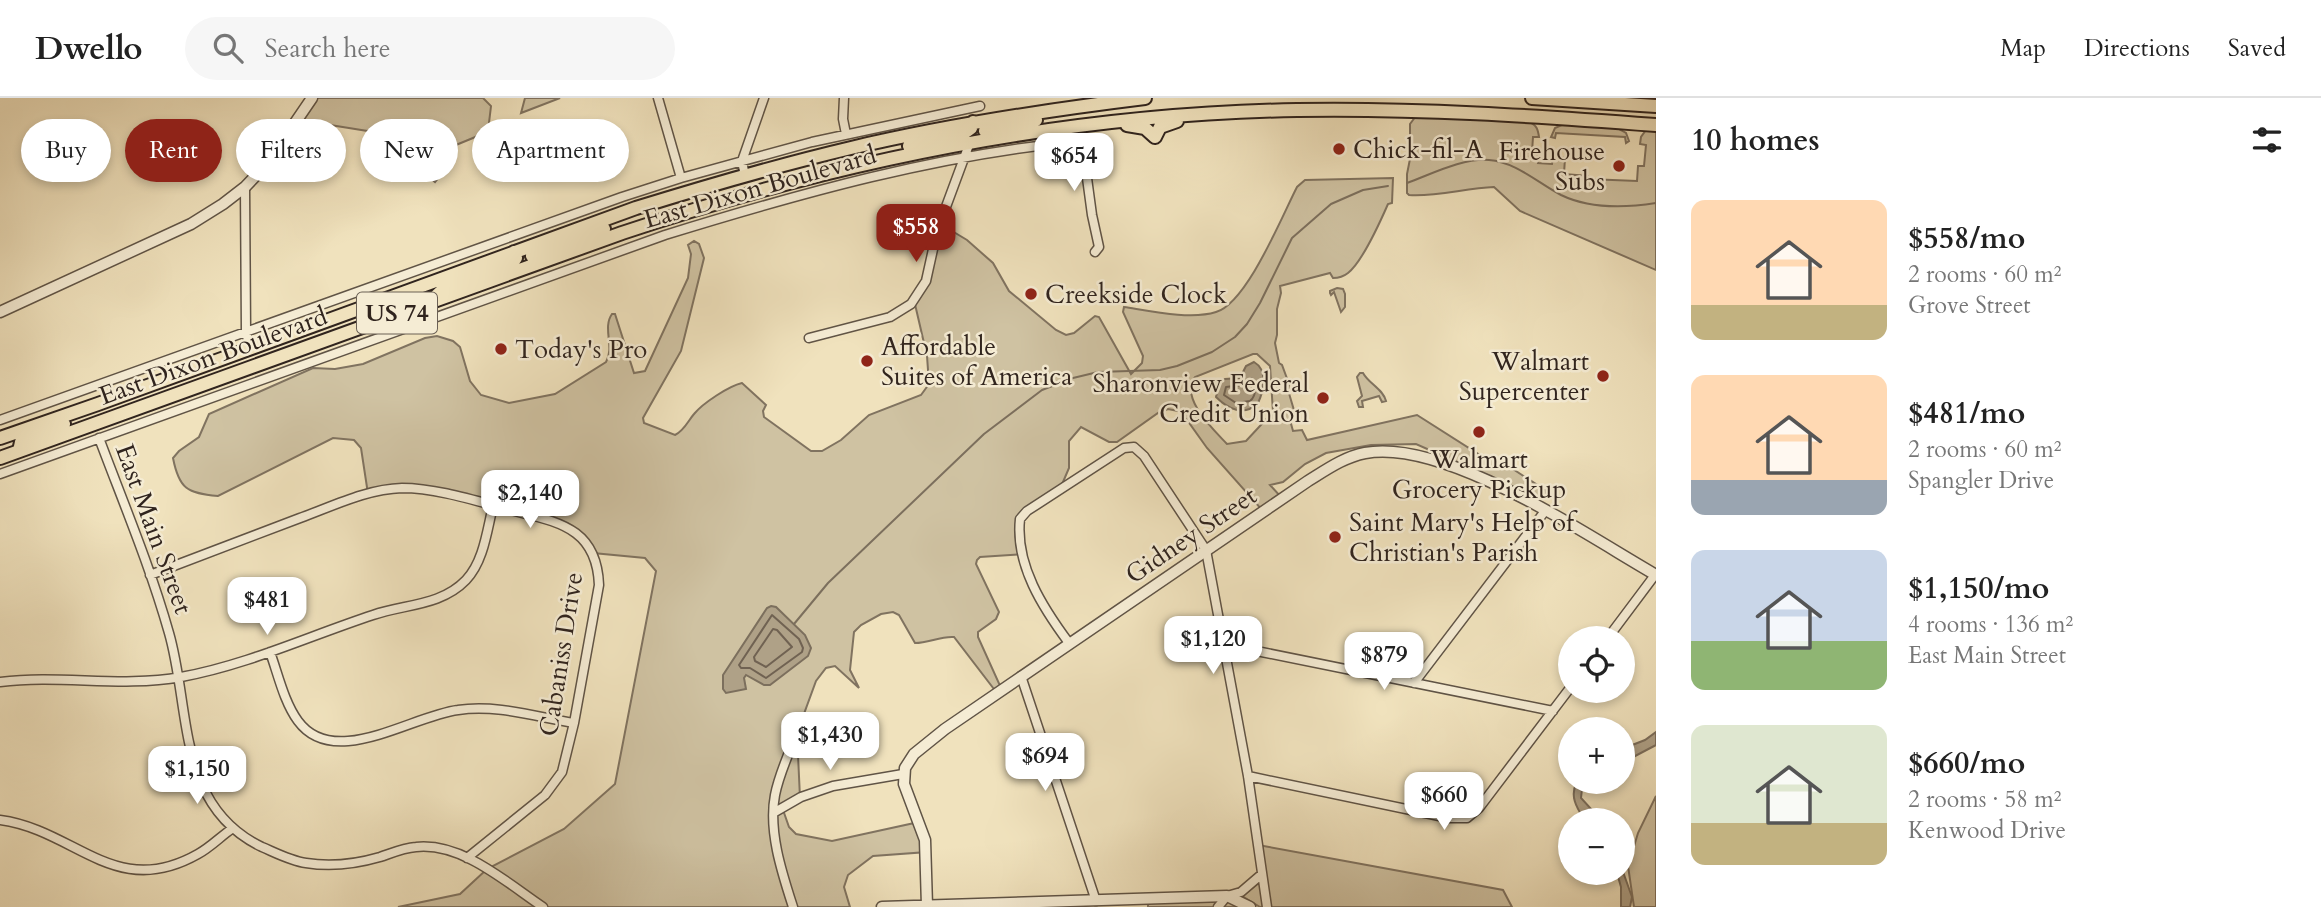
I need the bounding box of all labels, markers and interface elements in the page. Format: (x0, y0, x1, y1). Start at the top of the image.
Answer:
search box (185, 17, 675, 80)
text: Dwello (35, 26, 143, 71)
icon: search (209, 29, 247, 67)
text: Search here (265, 31, 391, 66)
text: Map (2000, 32, 2046, 65)
text: Directions (2084, 32, 2190, 65)
text: Saved (2228, 32, 2286, 65)
chip: Buy (21, 119, 111, 182)
chip: Rent (125, 119, 222, 182)
chip: Filters (236, 119, 346, 182)
chip: New (360, 119, 458, 182)
chip: Apartment (472, 119, 629, 182)
text: 10 homes (1691, 120, 1820, 161)
icon: filters (2248, 121, 2286, 159)
place label: Chick-fil-A (1353, 132, 1484, 167)
pin: $654 (1033, 134, 1115, 193)
place label: Firehouse Subs (1498, 134, 1605, 199)
street label: East Dixon Boulevard (640, 137, 881, 237)
text: $654 (1050, 140, 1098, 171)
marker: Chick-fil-A (1331, 141, 1347, 157)
marker: Firehouse Subs (1611, 158, 1627, 174)
pin: $558 (875, 204, 957, 264)
text: $558 (892, 211, 940, 242)
text: $558/mo (1908, 218, 2025, 259)
icon: home (1747, 228, 1831, 312)
text: 2 rooms · 60 m² (1908, 259, 2061, 290)
place label: Creekside Clock (1045, 277, 1227, 312)
marker: Creekside Clock (1023, 286, 1039, 302)
text: Grove Street (1908, 290, 2031, 321)
road number: US 74 (357, 293, 437, 334)
street label: East Dixon Boulevard (94, 298, 332, 414)
place label: Affordable Suites of America (881, 329, 1072, 394)
place label: Today's Pro (515, 332, 647, 367)
marker: Today's Pro (493, 341, 509, 357)
place label: Walmart Supercenter (1459, 344, 1590, 409)
marker: Affordable Suites of America (859, 353, 875, 369)
place label: Sharonview Federal Credit Union (1092, 366, 1309, 431)
marker: Walmart Supercenter (1595, 368, 1611, 384)
marker: Sharonview Federal Credit Union (1315, 390, 1331, 406)
text: $481/mo (1908, 393, 2025, 434)
icon: home (1747, 403, 1831, 487)
marker: Walmart Grocery Pickup (1471, 424, 1487, 440)
text: 2 rooms · 60 m² (1908, 434, 2061, 465)
street label: East Main Street (107, 439, 201, 619)
place label: Walmart Grocery Pickup (1392, 442, 1566, 507)
text: Spangler Drive (1908, 465, 2054, 496)
pin: $2,140 (473, 470, 587, 530)
text: $2,140 (497, 477, 563, 508)
street label: Gidney Street (1118, 478, 1264, 592)
place label: Saint Mary's Help of Christian's Parish (1349, 505, 1578, 570)
marker: Saint Mary's Help of Christian's Parish (1327, 529, 1343, 545)
text: $1,150/mo (1908, 568, 2049, 609)
street label: Cabaniss Drive (531, 569, 591, 739)
pin: $481 (226, 578, 308, 637)
icon: home (1747, 578, 1831, 662)
text: $481 (243, 584, 291, 615)
text: 4 rooms · 136 m² (1908, 609, 2073, 640)
pin: $1,120 (1156, 616, 1270, 676)
text: $1,120 (1180, 623, 1246, 654)
map controls (1558, 626, 1635, 885)
button: locate (1558, 626, 1635, 703)
pin: $879 (1343, 632, 1425, 692)
text: $879 (1360, 639, 1408, 670)
text: East Main Street (1908, 640, 2066, 671)
pin: $1,430 (773, 712, 887, 772)
button: + (1558, 717, 1635, 794)
text: $1,430 (797, 719, 863, 750)
pin: $694 (1004, 734, 1086, 793)
text: $694 (1021, 740, 1069, 771)
text: $660/mo (1908, 743, 2025, 784)
pin: $1,150 (140, 746, 254, 806)
text: $1,150 (164, 753, 230, 784)
icon: home (1747, 753, 1831, 837)
pin: $660 (1403, 772, 1485, 832)
text: $660 (1420, 779, 1468, 810)
text: 2 rooms · 58 m² (1908, 784, 2061, 815)
button: − (1558, 808, 1635, 885)
text: Kenwood Drive (1908, 815, 2066, 846)

